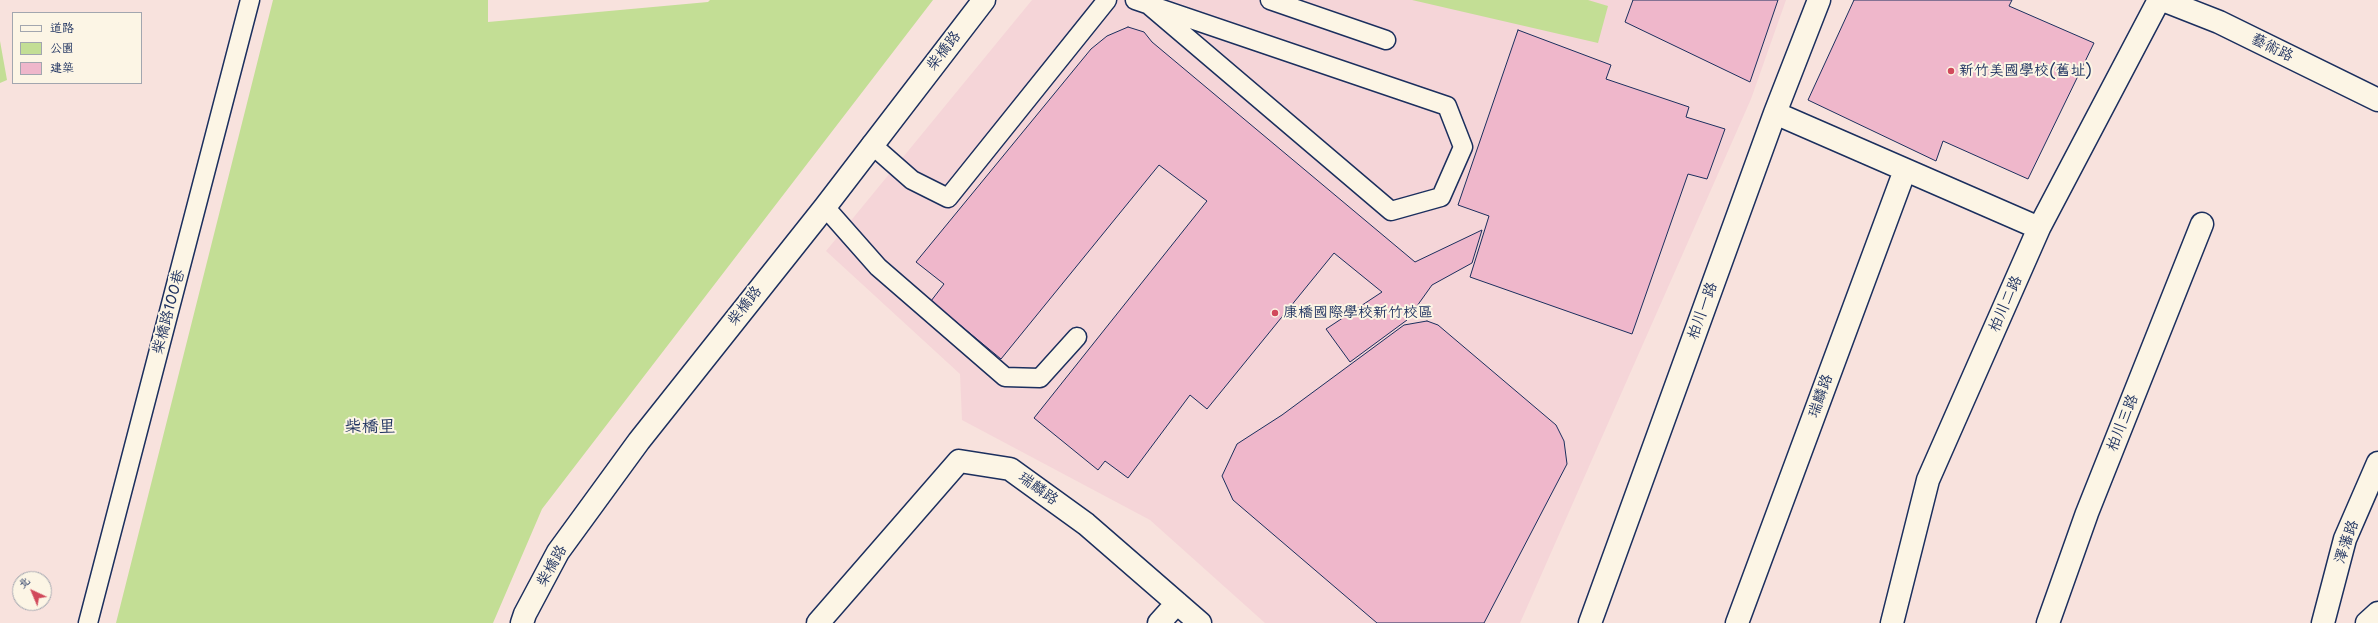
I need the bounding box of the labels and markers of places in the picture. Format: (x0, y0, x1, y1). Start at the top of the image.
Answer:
place label: 新竹美國學校(舊址) (1959, 62, 2092, 80)
marker: 新竹美國學校(舊址) (1946, 66, 1956, 76)
place label: 康橋國際學校新竹校區 (1283, 304, 1433, 322)
marker: 康橋國際學校新竹校區 (1270, 308, 1280, 318)

